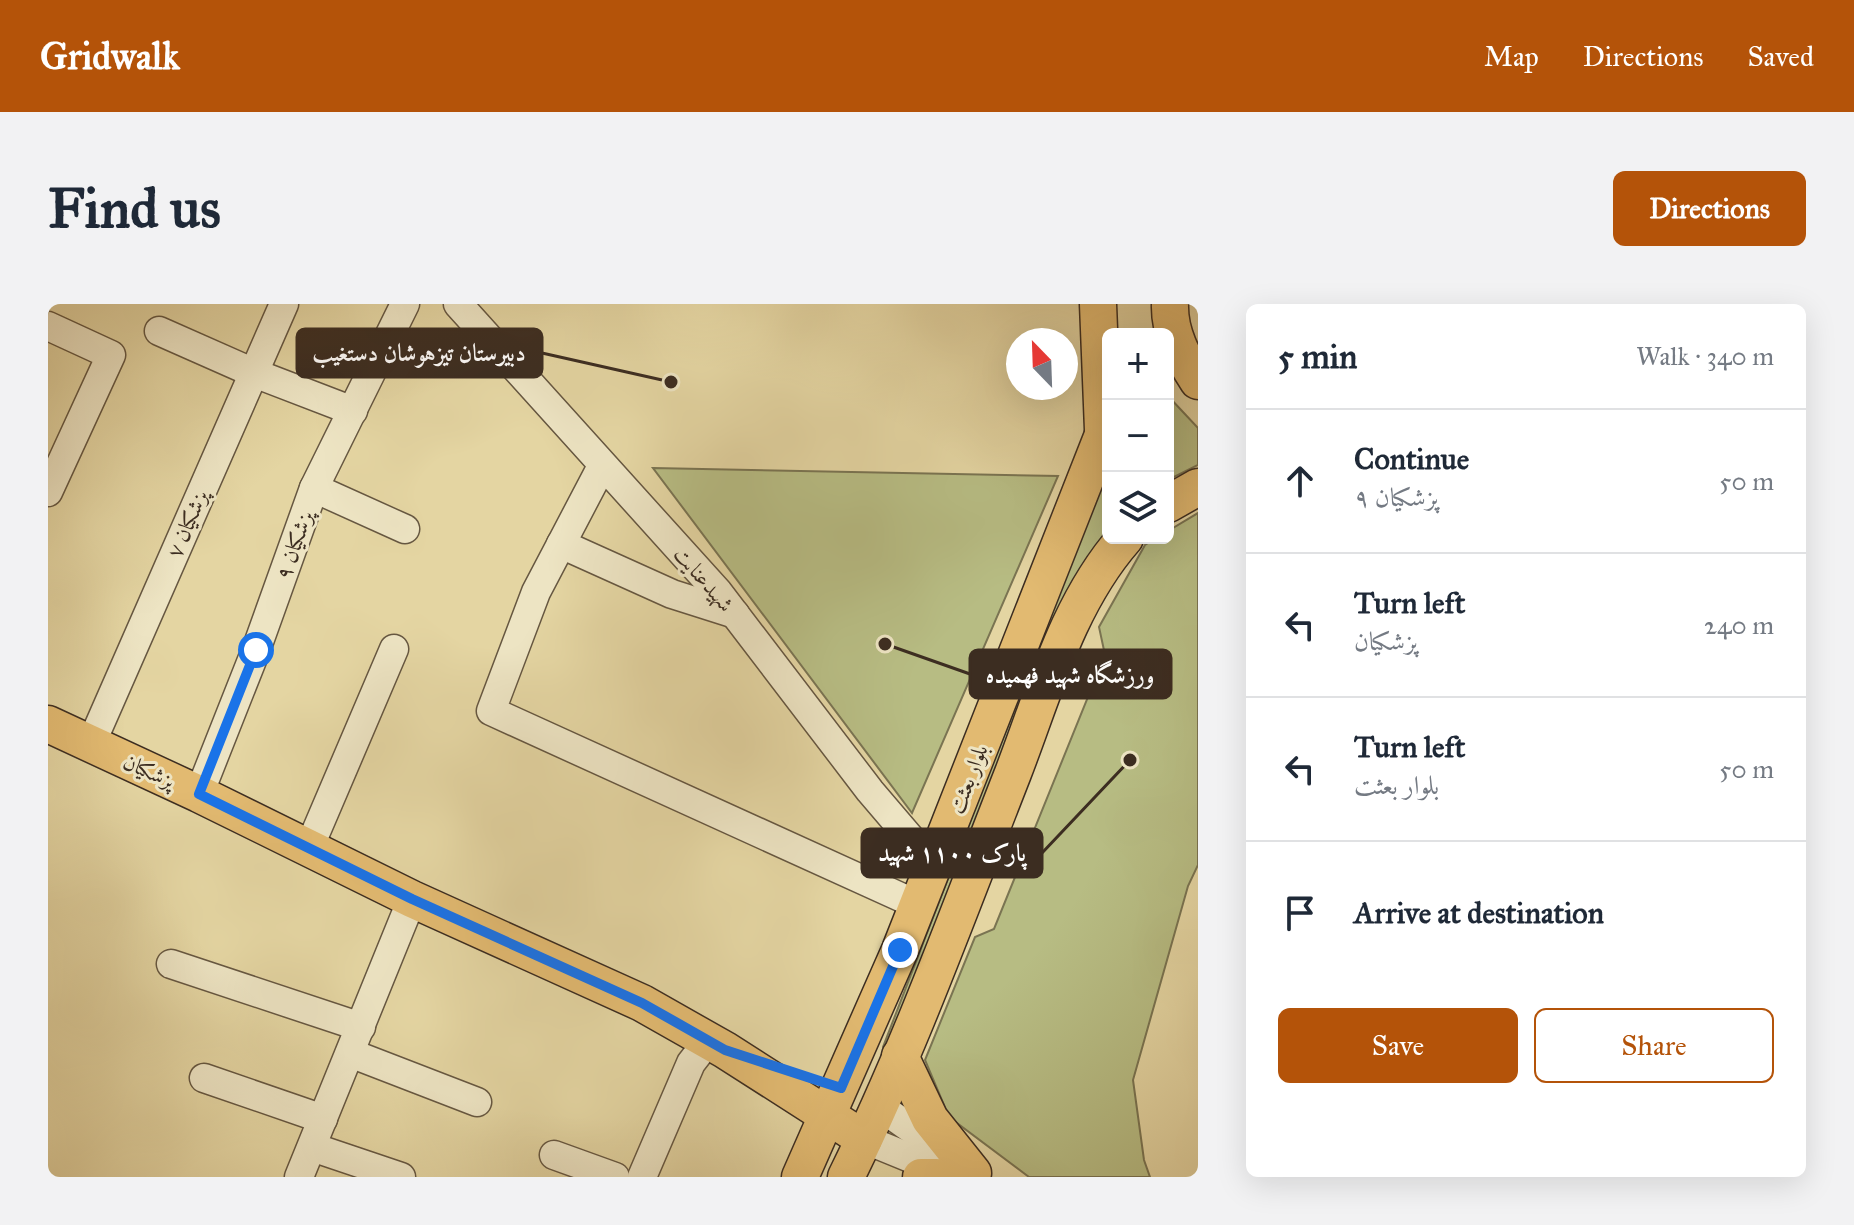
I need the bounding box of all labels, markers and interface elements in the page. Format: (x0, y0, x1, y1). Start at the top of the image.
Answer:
text: Gridwalk (40, 33, 180, 79)
text: Map (1484, 39, 1539, 74)
text: Directions (1583, 39, 1704, 74)
text: Saved (1748, 39, 1814, 74)
button: Directions (1613, 171, 1806, 246)
text: Find us (48, 174, 221, 242)
north arrow (1006, 328, 1078, 400)
map controls (1102, 328, 1174, 544)
button: + (1102, 328, 1174, 400)
callout: دبیرستان تیزهوشان دستغيب (297, 329, 542, 377)
text: 5 min (1278, 336, 1357, 377)
text: دبیرستان تیزهوشان دستغيب (312, 338, 526, 369)
text: Walk · 340 m (1636, 340, 1774, 372)
button: − (1102, 400, 1174, 472)
text: Continue (1354, 441, 1469, 477)
icon: ahead (1278, 459, 1322, 503)
text: 50 m (1719, 465, 1774, 497)
button: layers (1102, 472, 1174, 544)
text: پزشکیان ۹ (1354, 481, 1438, 513)
street label: پزشکیان ۷ (160, 484, 216, 562)
street label: پزشکیان ۹ (269, 505, 321, 583)
street label: شهیدعنایت (668, 541, 740, 618)
text: Turn left (1354, 585, 1465, 621)
icon: left (1278, 603, 1322, 647)
text: 240 m (1704, 609, 1774, 641)
text: پزشکیان (1354, 625, 1417, 657)
route start (238, 632, 274, 668)
callout: ورزشگاه شهید فهمیده (970, 650, 1171, 698)
text: ورزشگاه شهید فهمیده (986, 659, 1154, 691)
text: Turn left (1354, 729, 1465, 765)
street label: بلوار بعثت (942, 741, 994, 817)
icon: left (1278, 747, 1322, 791)
street label: پزشکیان (119, 748, 181, 796)
text: 50 m (1719, 753, 1774, 785)
text: بلوار بعثت (1354, 769, 1439, 801)
callout: پارک ۱۱۰۰ شهید (862, 829, 1042, 877)
text: پارک ۱۱۰۰ شهید (878, 838, 1027, 871)
icon: arrive (1278, 891, 1322, 935)
text: Arrive at destination (1354, 895, 1604, 931)
route end (882, 932, 918, 968)
button: Save (1278, 1008, 1518, 1083)
button: Share (1534, 1008, 1774, 1083)

